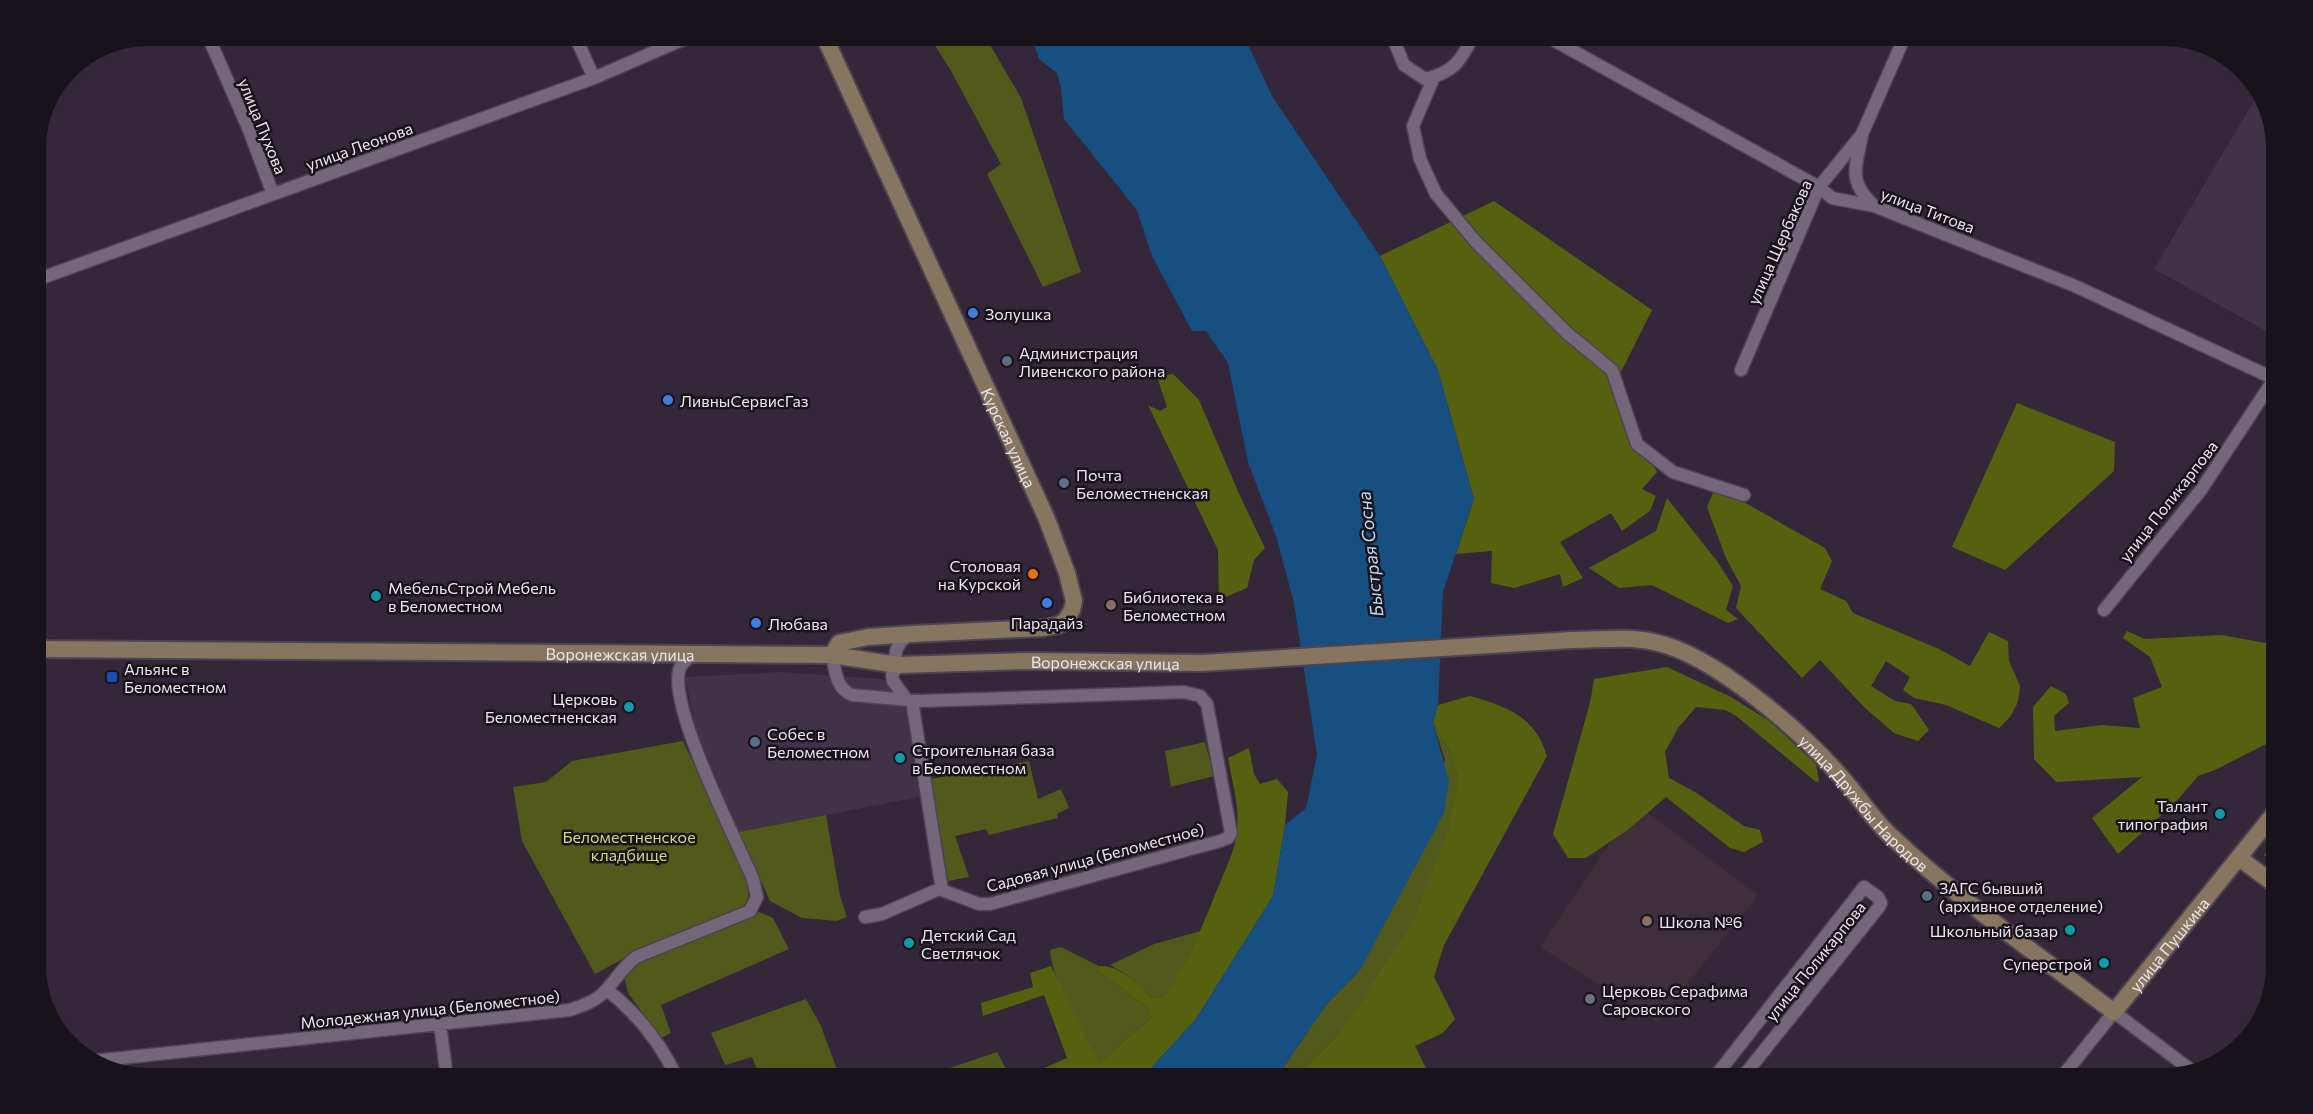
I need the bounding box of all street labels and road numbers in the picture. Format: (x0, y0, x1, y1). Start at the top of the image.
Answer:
street label: улица Пухова (235, 75, 291, 177)
street label: улица Леонова (303, 118, 415, 174)
street label: улица Щербакова (1743, 177, 1815, 307)
street label: улица Титова (1879, 183, 1977, 237)
street label: Курская улица (978, 384, 1040, 490)
street label: улица Поликарпова (2115, 437, 2221, 565)
street label: Воронежская улица (546, 643, 694, 663)
street label: Воронежская улица (1031, 652, 1180, 672)
street label: улица Дружбы Народов (1796, 730, 1933, 875)
street label: Садовая улица (Беломестное) (984, 819, 1206, 895)
street label: улица Пушкина (2125, 893, 2212, 995)
street label: улица Поликарпова (1761, 897, 1869, 1025)
street label: Молодежная улица (Беломестное) (299, 986, 561, 1032)

